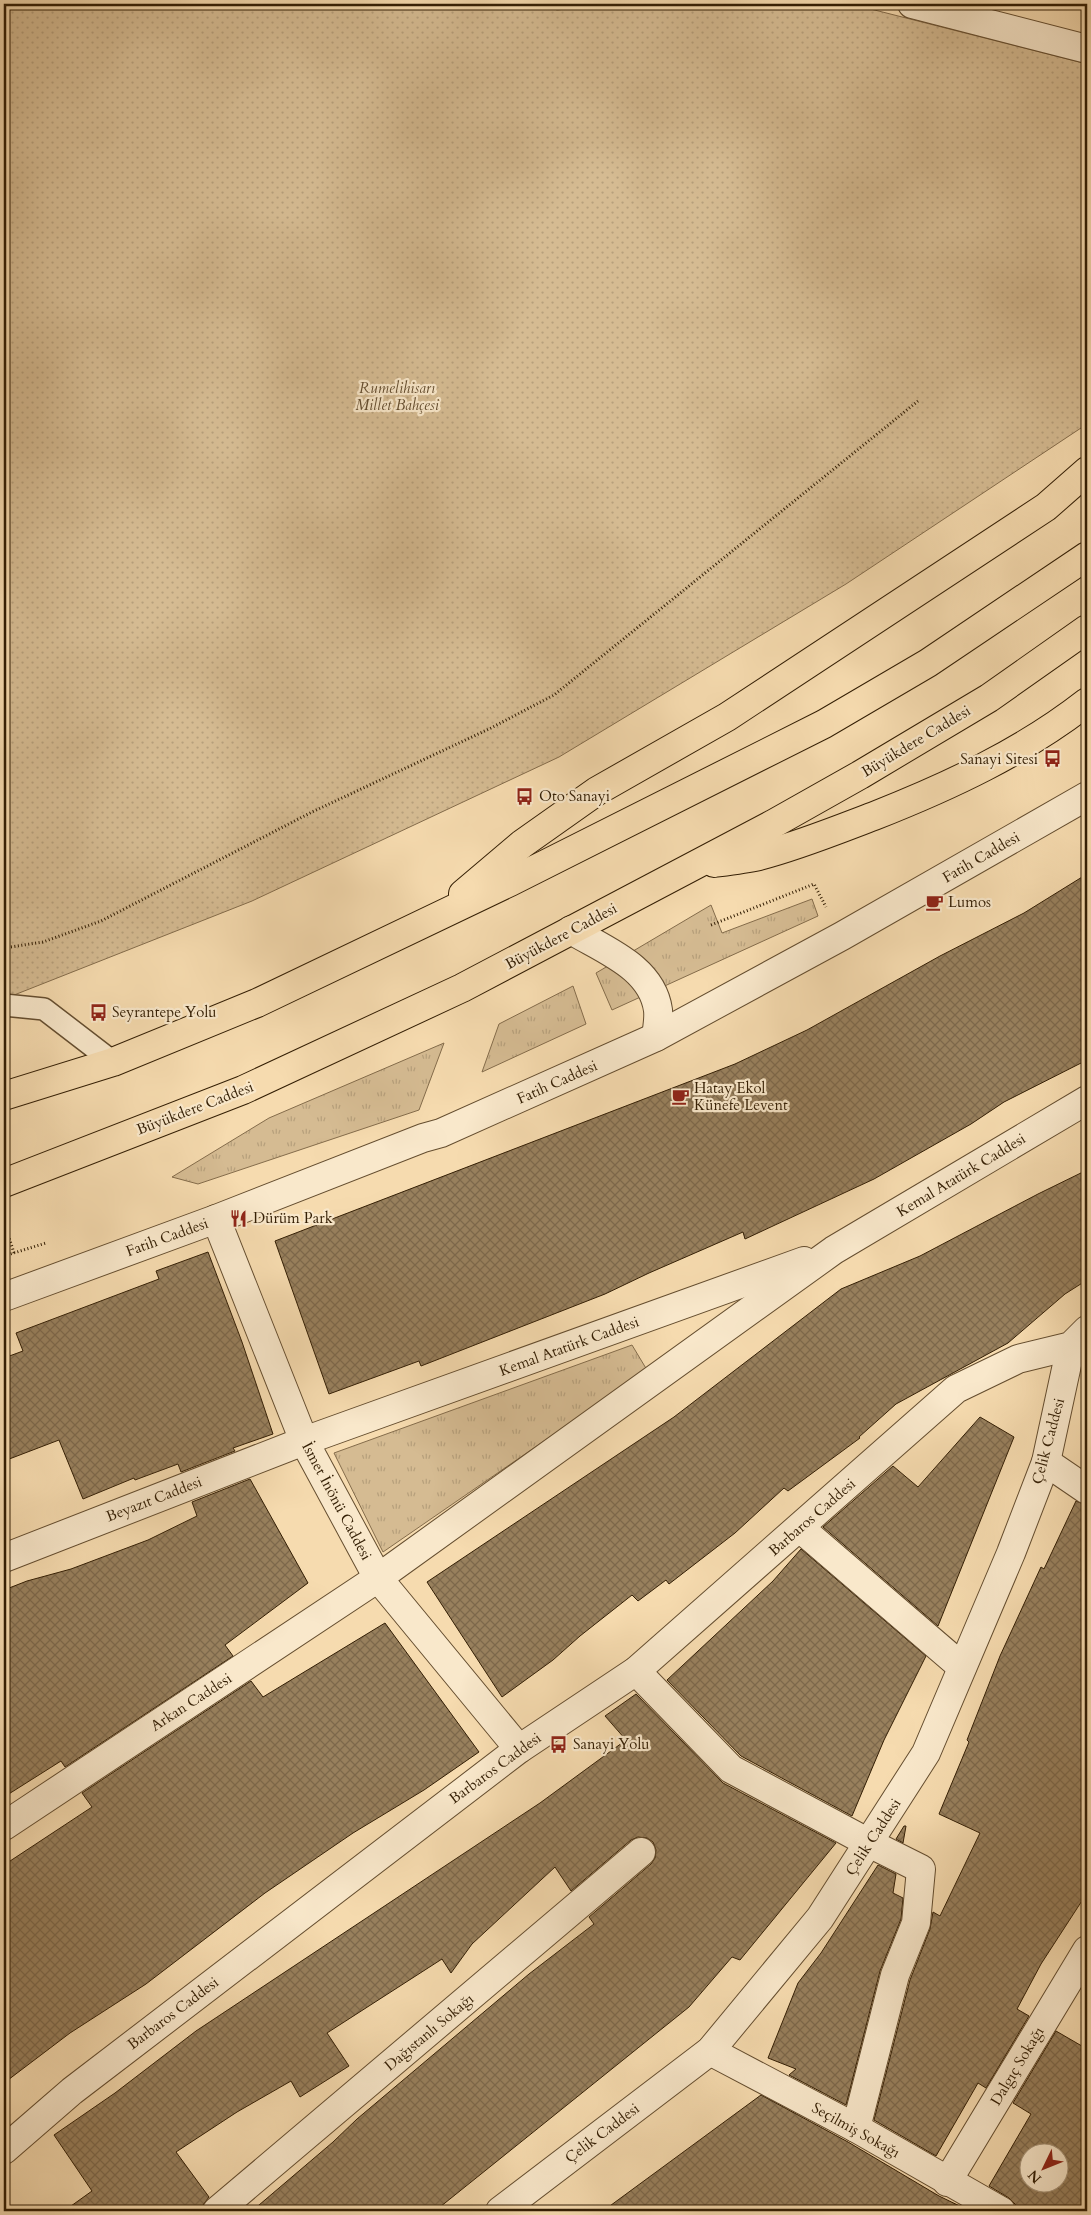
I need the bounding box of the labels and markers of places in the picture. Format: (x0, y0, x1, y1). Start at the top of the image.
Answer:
place label: Sanayi Sitesi (960, 749, 1038, 769)
bus stop icon: Sanayi Sitesi (1042, 749, 1062, 769)
bus stop icon: Oto Sanayi (515, 786, 535, 806)
place label: Oto Sanayi (539, 786, 610, 806)
cafe icon: Lumos (924, 892, 944, 912)
place label: Lumos (948, 892, 991, 912)
bus stop icon: Seyrantepe Yolu (88, 1002, 108, 1022)
place label: Seyrantepe Yolu (112, 1002, 216, 1022)
place label: Hatay Ekol Künefe Levent (694, 1078, 788, 1115)
cafe icon: Hatay Ekol Künefe Levent (670, 1087, 690, 1107)
restaurant icon: Dürüm Park (229, 1208, 249, 1228)
place label: Dürüm Park (253, 1208, 333, 1228)
bus stop icon: Sanayi Yolu (549, 1734, 569, 1754)
place label: Sanayi Yolu (573, 1734, 650, 1754)

